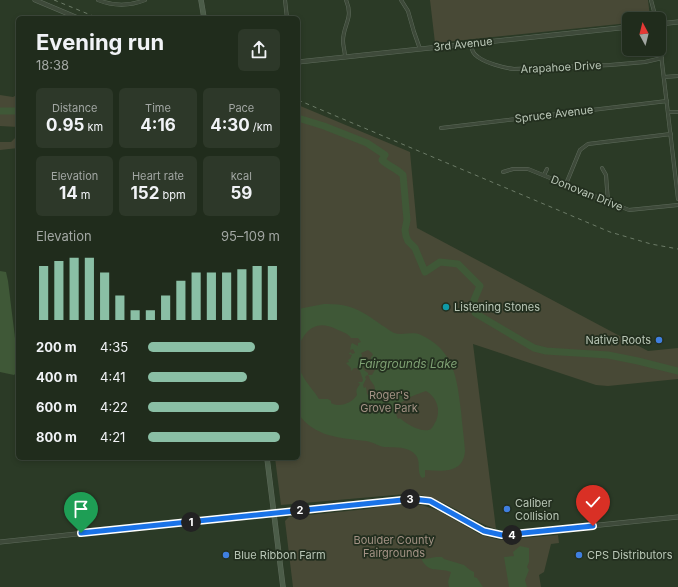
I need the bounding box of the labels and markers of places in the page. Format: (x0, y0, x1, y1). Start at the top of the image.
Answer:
place label: Listening Stones (454, 300, 540, 314)
marker: Listening Stones (441, 302, 451, 312)
place label: Native Roots (585, 333, 651, 347)
marker: Native Roots (654, 335, 664, 345)
pin (576, 485, 610, 526)
pin: 3 (400, 489, 420, 509)
pin (64, 492, 98, 533)
place label: Caliber Collision (515, 496, 559, 523)
pin: 2 (290, 500, 310, 520)
marker: Caliber Collision (502, 504, 512, 514)
pin: 1 (181, 512, 201, 532)
pin: 4 (502, 525, 522, 545)
place label: Blue Ribbon Farm (234, 548, 326, 562)
place label: CPS Distributors (587, 548, 673, 562)
marker: Blue Ribbon Farm (221, 550, 231, 560)
marker: CPS Distributors (574, 550, 584, 560)

